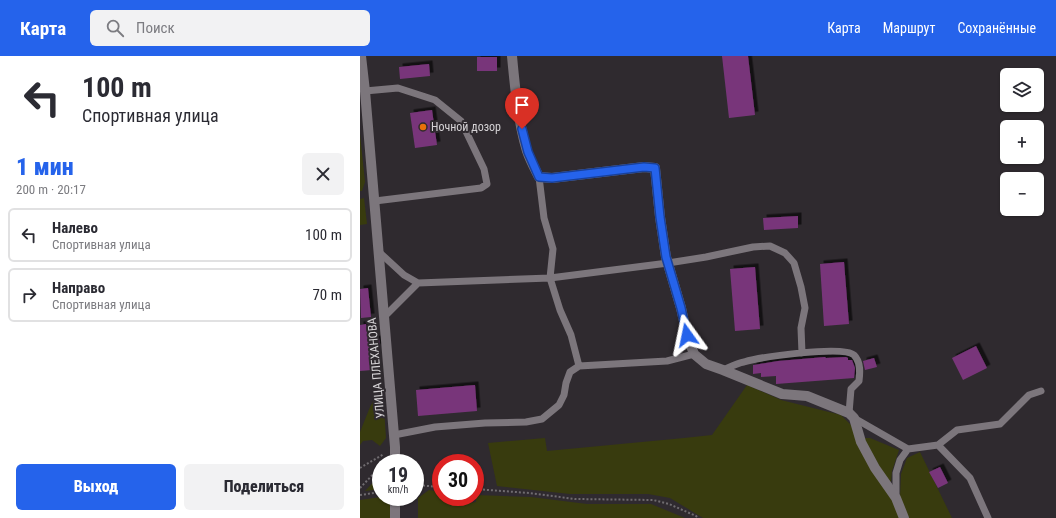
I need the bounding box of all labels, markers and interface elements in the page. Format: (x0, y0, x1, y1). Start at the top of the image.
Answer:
search box (90, 10, 370, 46)
text: Карта (20, 17, 66, 40)
icon: search (104, 17, 126, 39)
text: Поиск (136, 19, 175, 37)
text: Карта (827, 20, 861, 36)
text: Маршрут (883, 20, 935, 36)
text: Сохранённые (957, 20, 1036, 36)
map controls (1000, 68, 1044, 216)
button: layers (1000, 68, 1044, 112)
text: 100 m (82, 71, 152, 104)
icon: left (16, 72, 68, 124)
pin (505, 88, 539, 129)
icon: arrive (511, 94, 533, 116)
text: Спортивная улица (82, 105, 219, 126)
place label: Ночной дозор (431, 120, 501, 134)
button: + (1000, 120, 1044, 164)
marker: Ночной дозор (418, 122, 428, 132)
text: 1 мин (16, 153, 74, 181)
button: close (302, 153, 344, 195)
button: − (1000, 172, 1044, 216)
text: 200 m · 20:17 (16, 182, 86, 197)
text: Налево (52, 219, 98, 237)
icon: left (18, 224, 40, 246)
text: 100 m (305, 226, 342, 244)
text: Спортивная улица (52, 237, 151, 252)
text: Направо (52, 279, 105, 297)
icon: right (18, 284, 40, 306)
text: 70 m (312, 286, 342, 304)
text: Спортивная улица (52, 297, 151, 312)
position arrow (666, 314, 708, 356)
street label: УЛИЦА ПЛЕХАНОВА (365, 317, 387, 419)
speed limit sign: 30 (432, 454, 484, 506)
text: 19 (388, 463, 408, 487)
button: Выход (16, 464, 176, 510)
button: Поделиться (184, 464, 344, 510)
text: km/h (388, 484, 408, 495)

